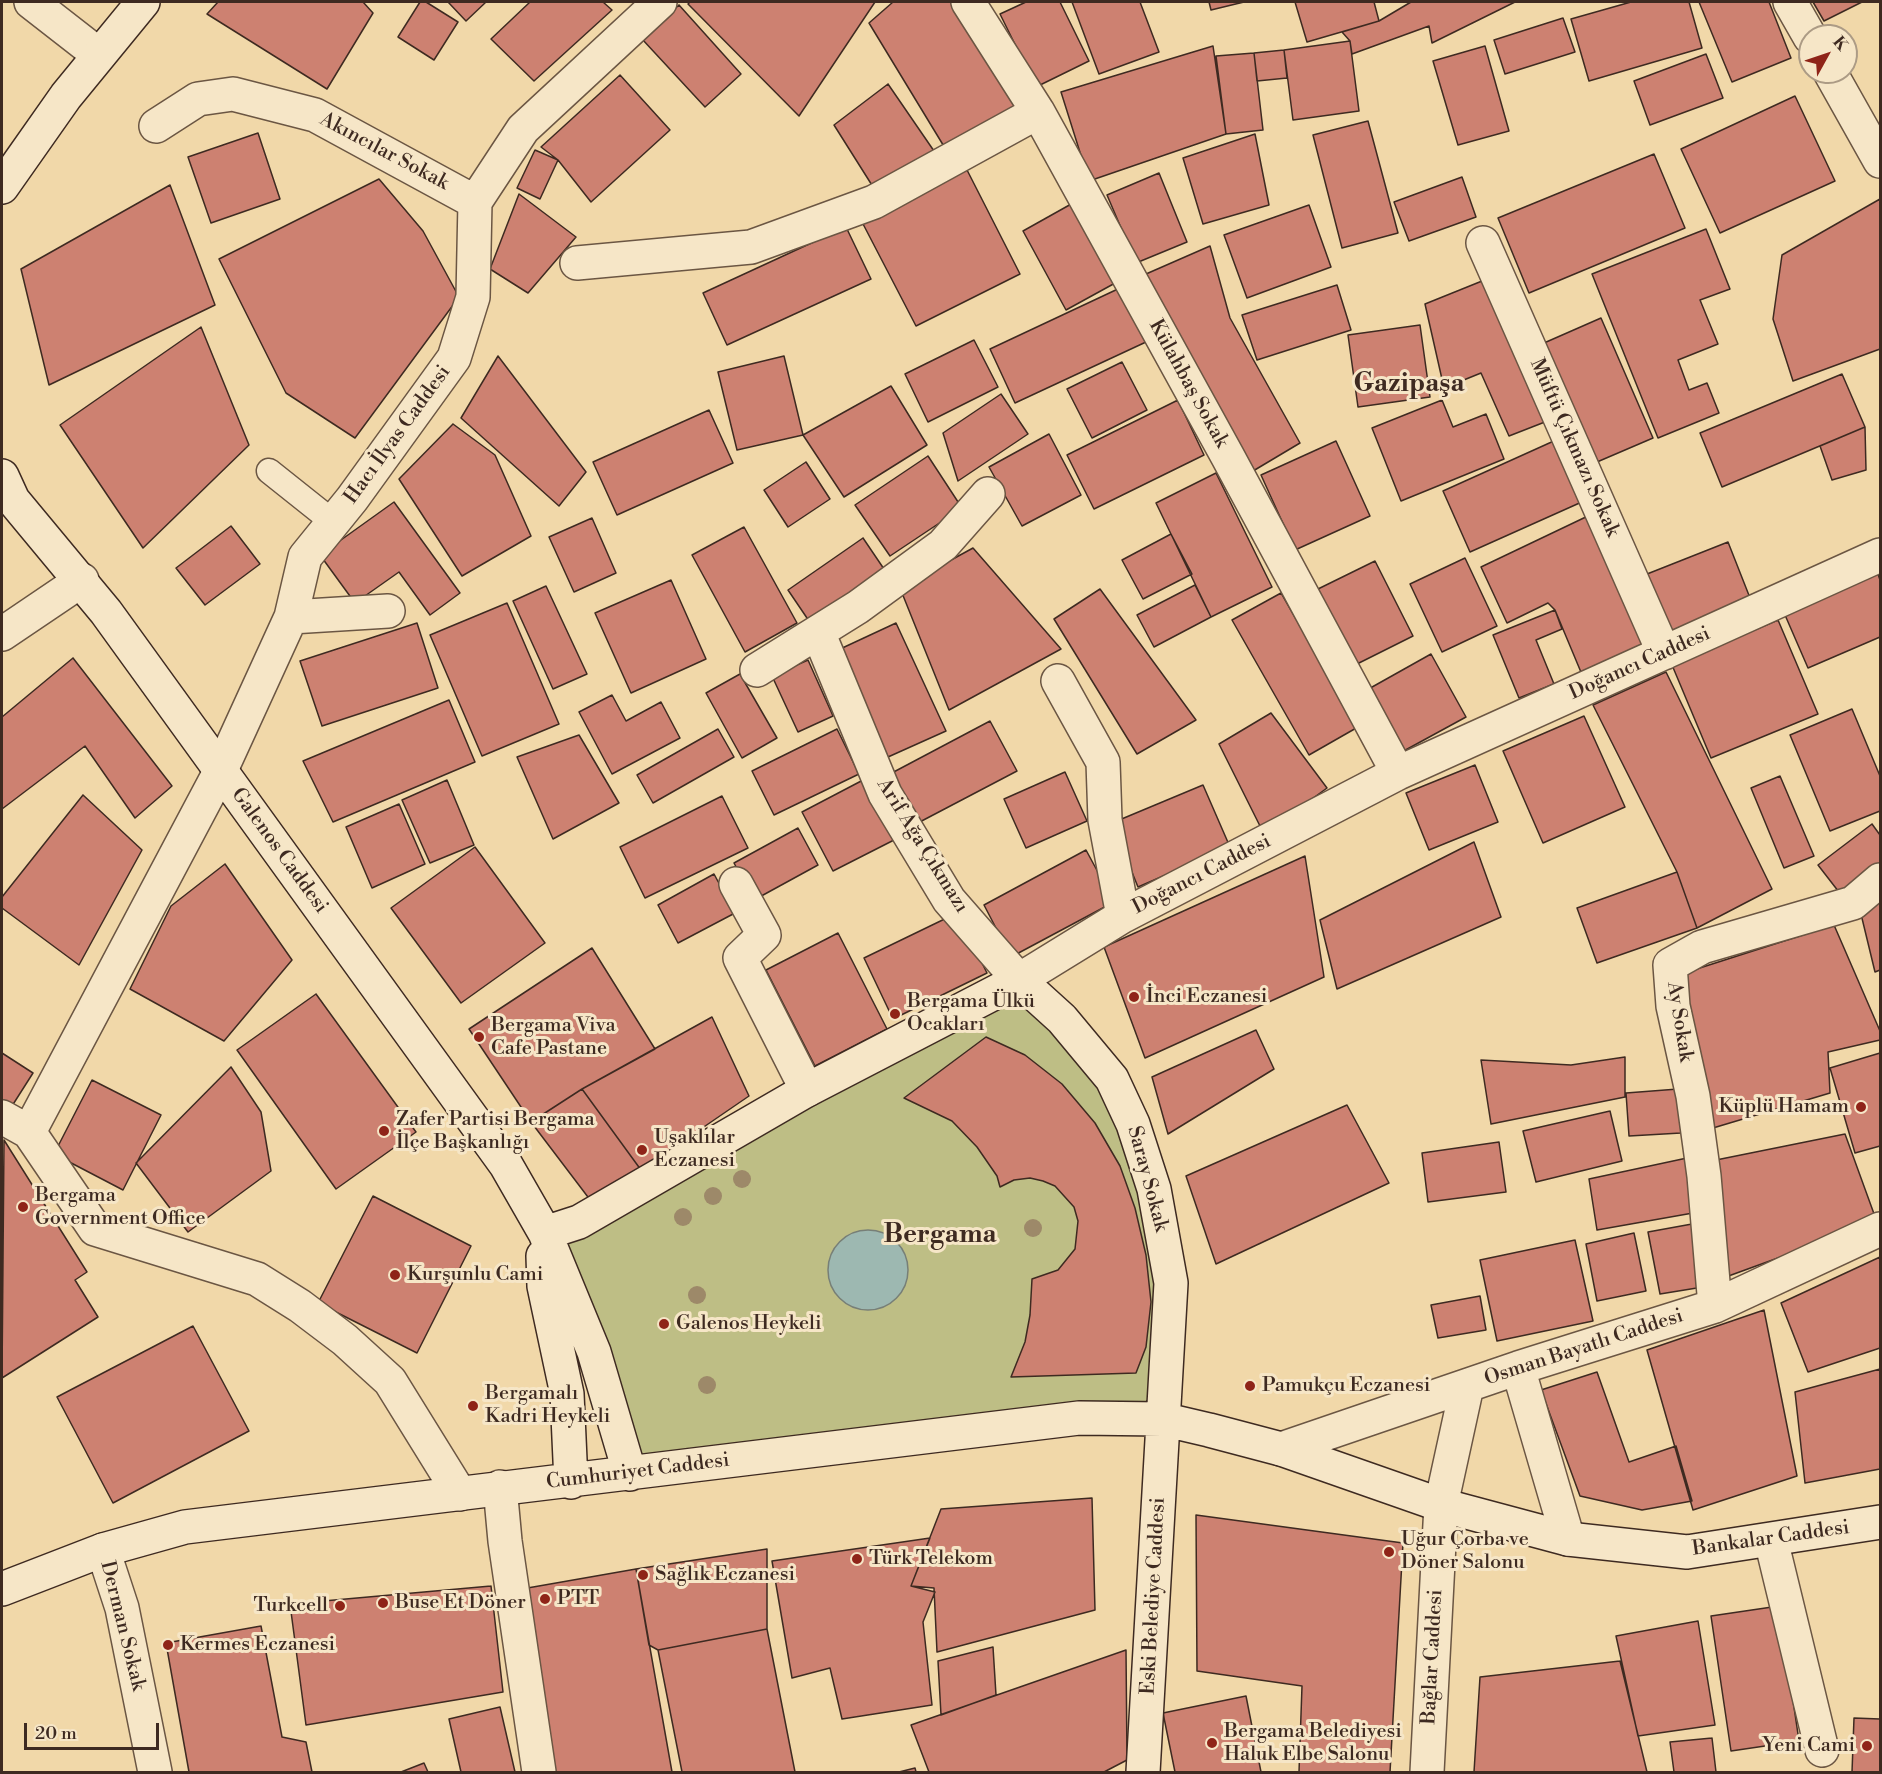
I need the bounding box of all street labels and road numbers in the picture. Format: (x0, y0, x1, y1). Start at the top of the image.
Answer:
street label: Akıncılar Sokak (315, 108, 453, 196)
street label: Külahbaş Sokak (1143, 316, 1233, 452)
street label: Müftü Çıkmazı Sokak (1524, 355, 1624, 541)
street label: Hacı İlyas Caddesi (340, 361, 456, 509)
street label: Doğancı Caddesi (1566, 622, 1714, 706)
street label: Arif Ağa Çıkmazı (871, 774, 973, 918)
street label: Galenos Caddesi (226, 784, 332, 918)
street label: Doğancı Caddesi (1129, 830, 1275, 920)
street label: Ay Sokak (1661, 980, 1697, 1064)
street label: Saray Sokak (1121, 1124, 1173, 1234)
street label: Osman Bayatlı Caddesi (1481, 1304, 1687, 1392)
street label: Cumhuriyet Caddesi (545, 1449, 731, 1495)
street label: Eski Belediye Caddesi (1137, 1497, 1171, 1695)
street label: Bankalar Caddesi (1691, 1516, 1851, 1562)
street label: Derman Sokak (94, 1559, 150, 1693)
street label: Bağlar Caddesi (1417, 1589, 1449, 1725)

